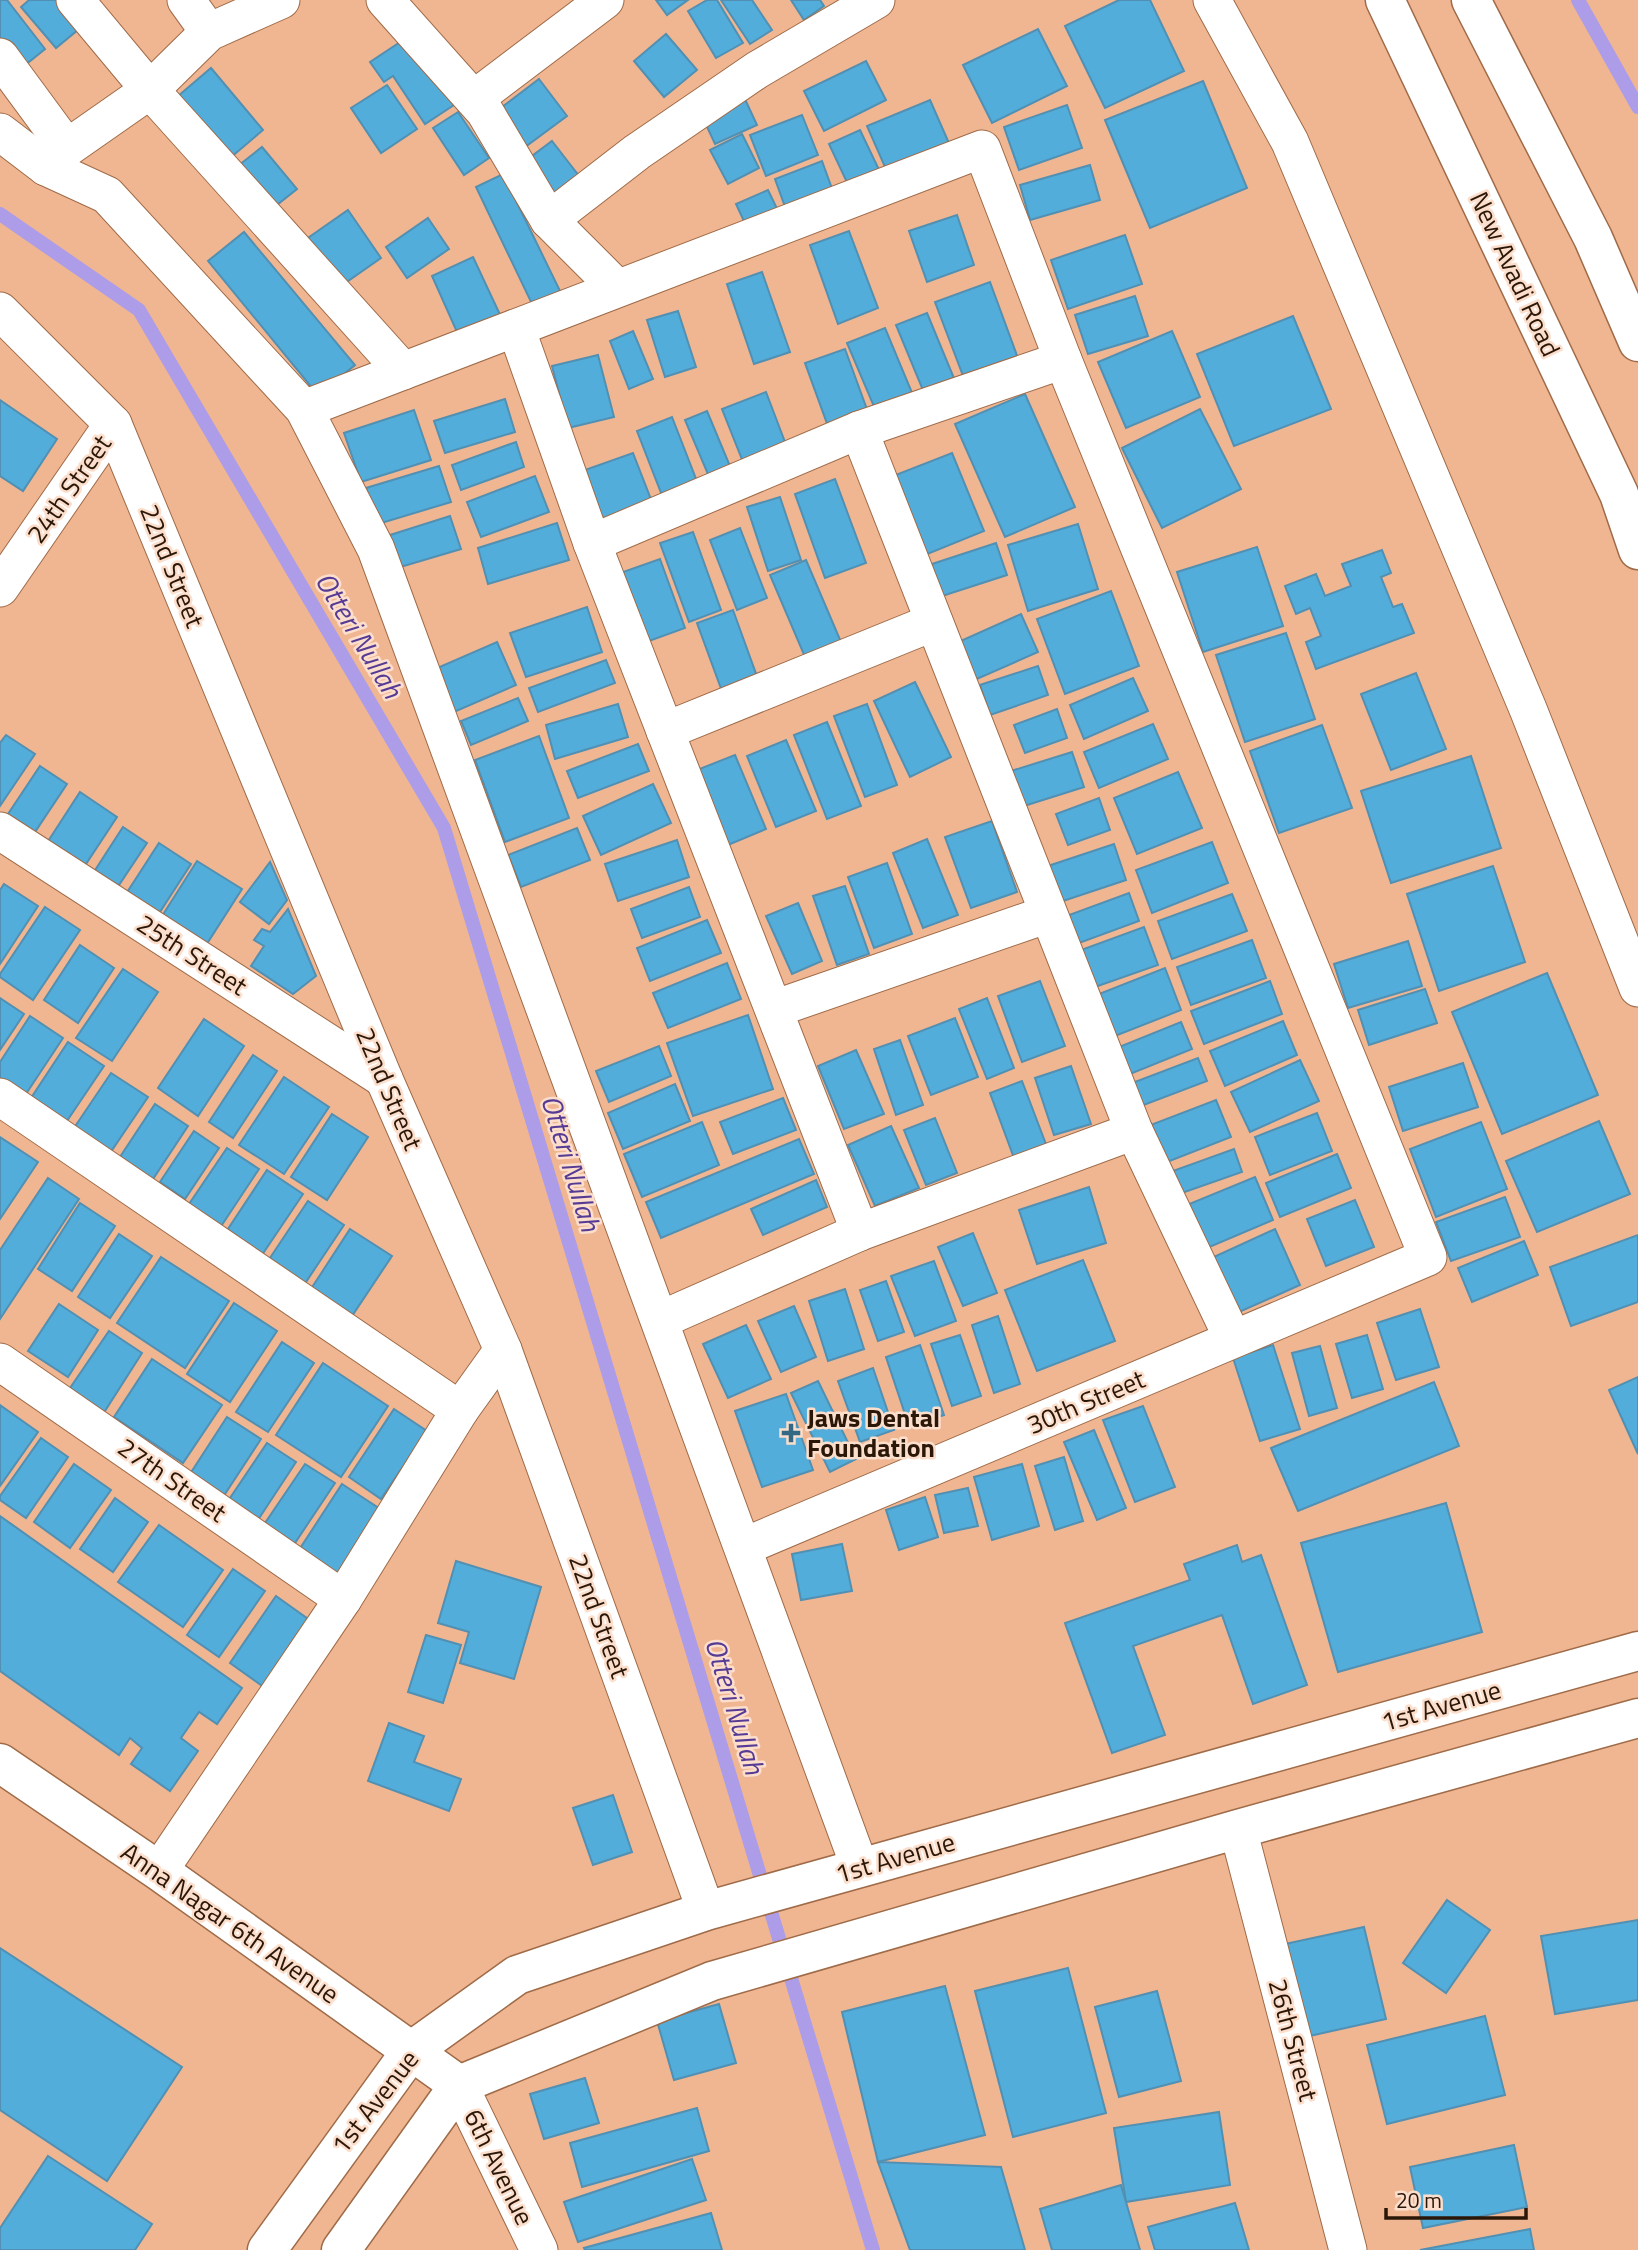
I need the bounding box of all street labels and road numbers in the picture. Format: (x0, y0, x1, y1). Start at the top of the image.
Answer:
street label: New Avadi Road (1460, 185, 1571, 363)
street label: 24th Street (17, 426, 120, 551)
street label: 22nd Street (130, 498, 215, 633)
street label: 25th Street (129, 904, 255, 1005)
street label: 22nd Street (346, 1022, 433, 1156)
street label: 30th Street (1021, 1359, 1151, 1444)
street label: 27th Street (110, 1428, 235, 1531)
street label: 22nd Street (559, 1548, 640, 1683)
street label: 1st Avenue (1376, 1670, 1505, 1741)
street label: 1st Avenue (830, 1822, 959, 1893)
street label: Anna Nagar 6th Avenue (113, 1832, 347, 2013)
street label: 26th Street (1258, 1974, 1328, 2105)
street label: 1st Avenue (321, 2041, 428, 2162)
street label: 6th Avenue (455, 2102, 544, 2231)

